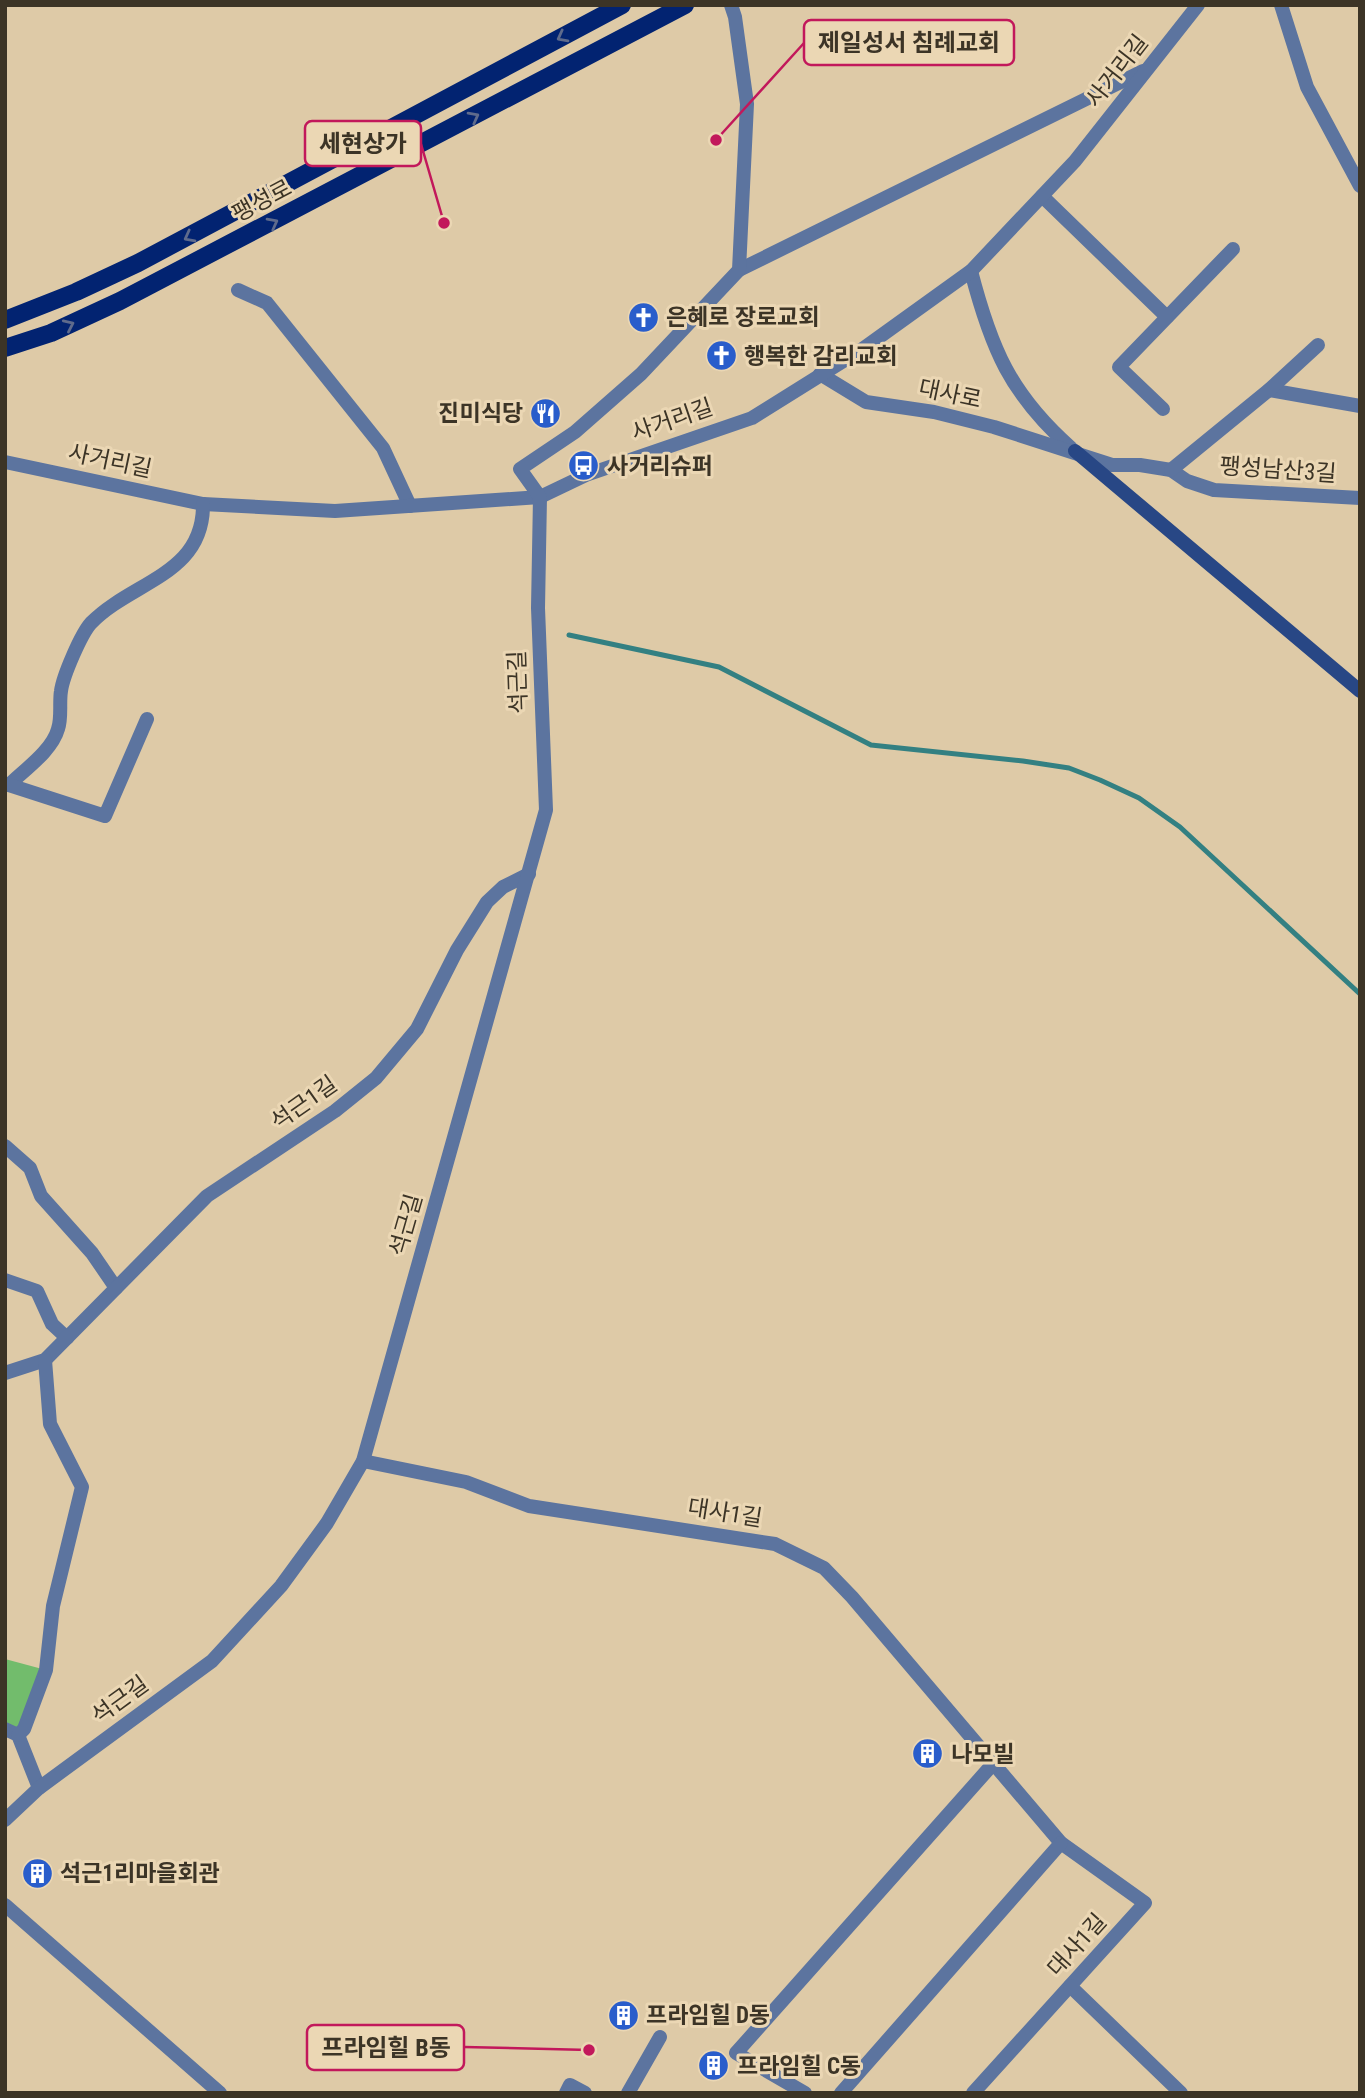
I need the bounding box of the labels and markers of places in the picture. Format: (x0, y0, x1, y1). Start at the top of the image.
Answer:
callout: 제일성서 침례교회 (804, 20, 1014, 65)
callout: 세현상가 (305, 121, 421, 166)
church icon: 은혜로 장로교회 (626, 300, 660, 334)
place label: 은혜로 장로교회 (666, 304, 819, 331)
church icon: 행복한 감리교회 (704, 339, 738, 373)
place label: 행복한 감리교회 (744, 343, 897, 370)
restaurant icon: 진미식당 (529, 396, 563, 430)
place label: 진미식당 (438, 400, 523, 427)
bus stop icon: 사거리슈퍼 (567, 449, 601, 483)
place label: 사거리슈퍼 (607, 453, 713, 480)
building icon: 나모빌 (911, 1737, 945, 1771)
place label: 나모빌 (951, 1741, 1014, 1768)
building icon: 석근1리마을회관 (20, 1856, 54, 1890)
place label: 석근1리마을회관 (60, 1860, 220, 1887)
building icon: 프라임힐 D동 (606, 1998, 640, 2032)
place label: 프라임힐 D동 (646, 2002, 770, 2029)
callout: 프라임힐 B동 (307, 2025, 464, 2070)
building icon: 프라임힐 C동 (697, 2049, 731, 2083)
place label: 프라임힐 C동 (737, 2053, 861, 2080)

